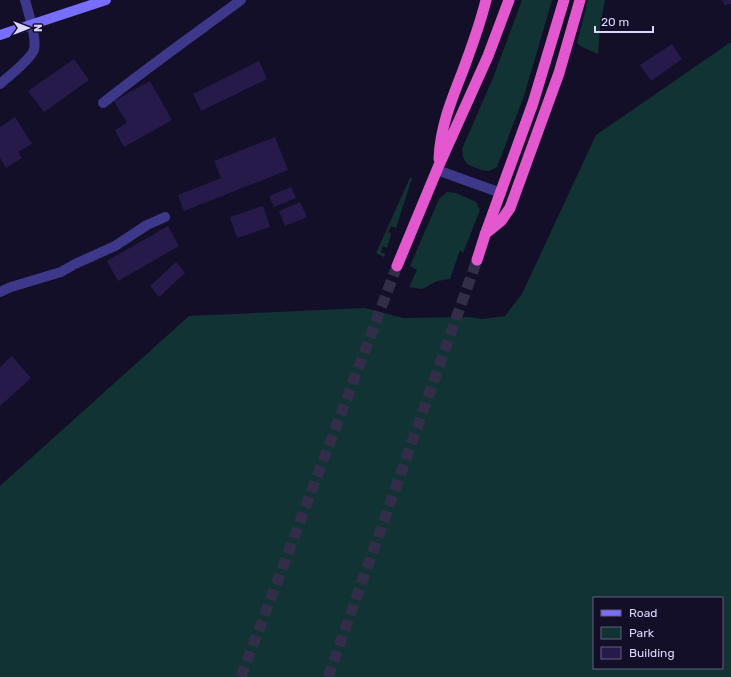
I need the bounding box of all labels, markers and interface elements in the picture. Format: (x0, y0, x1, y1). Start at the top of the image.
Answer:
north arrow (8, 8, 48, 48)
scale bar (595, 8, 653, 34)
text: 20 m (601, 15, 629, 29)
text: N (31, 24, 44, 32)
legend (593, 597, 723, 669)
text: Road (629, 606, 657, 620)
text: Park (629, 626, 655, 640)
text: Building (629, 646, 675, 660)

